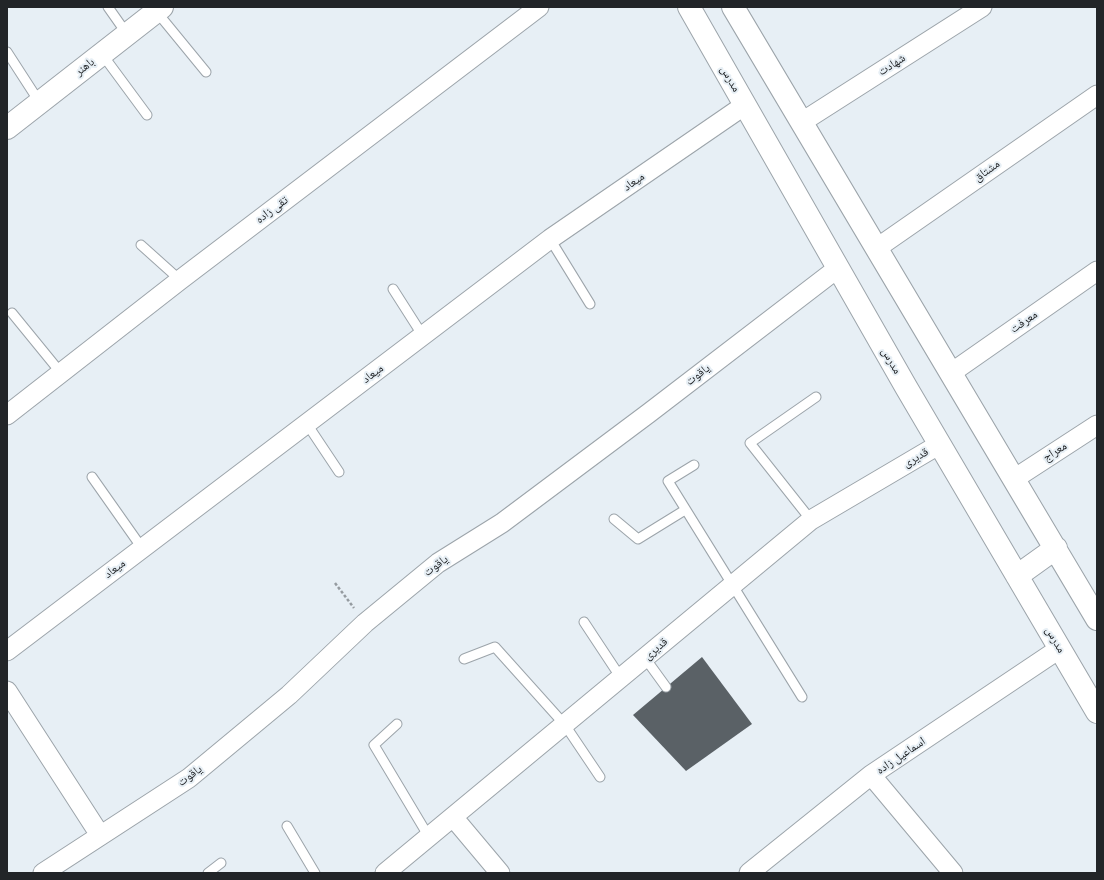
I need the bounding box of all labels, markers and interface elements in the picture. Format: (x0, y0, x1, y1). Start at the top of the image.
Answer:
street label: شهادت (876, 51, 908, 79)
street label: باهنر (72, 55, 98, 79)
street label: مدرس (717, 63, 743, 95)
street label: مشتاق (971, 157, 1003, 185)
street label: میعاد (621, 170, 647, 194)
street label: تقی زاده (253, 193, 291, 227)
street label: معرفت (1008, 307, 1040, 337)
street label: مدرس (878, 345, 904, 377)
street label: میعاد (360, 361, 386, 387)
street label: یاقوت (683, 361, 713, 389)
street label: معراج (1040, 439, 1070, 465)
street label: قدیری (901, 445, 931, 471)
street label: یاقوت (421, 552, 451, 580)
street label: میعاد (102, 556, 128, 582)
street label: مدرس (1042, 624, 1068, 656)
street label: قدیری (641, 635, 671, 663)
street label: اسماعیل زاده (874, 734, 928, 778)
street label: یاقوت (175, 762, 205, 790)

